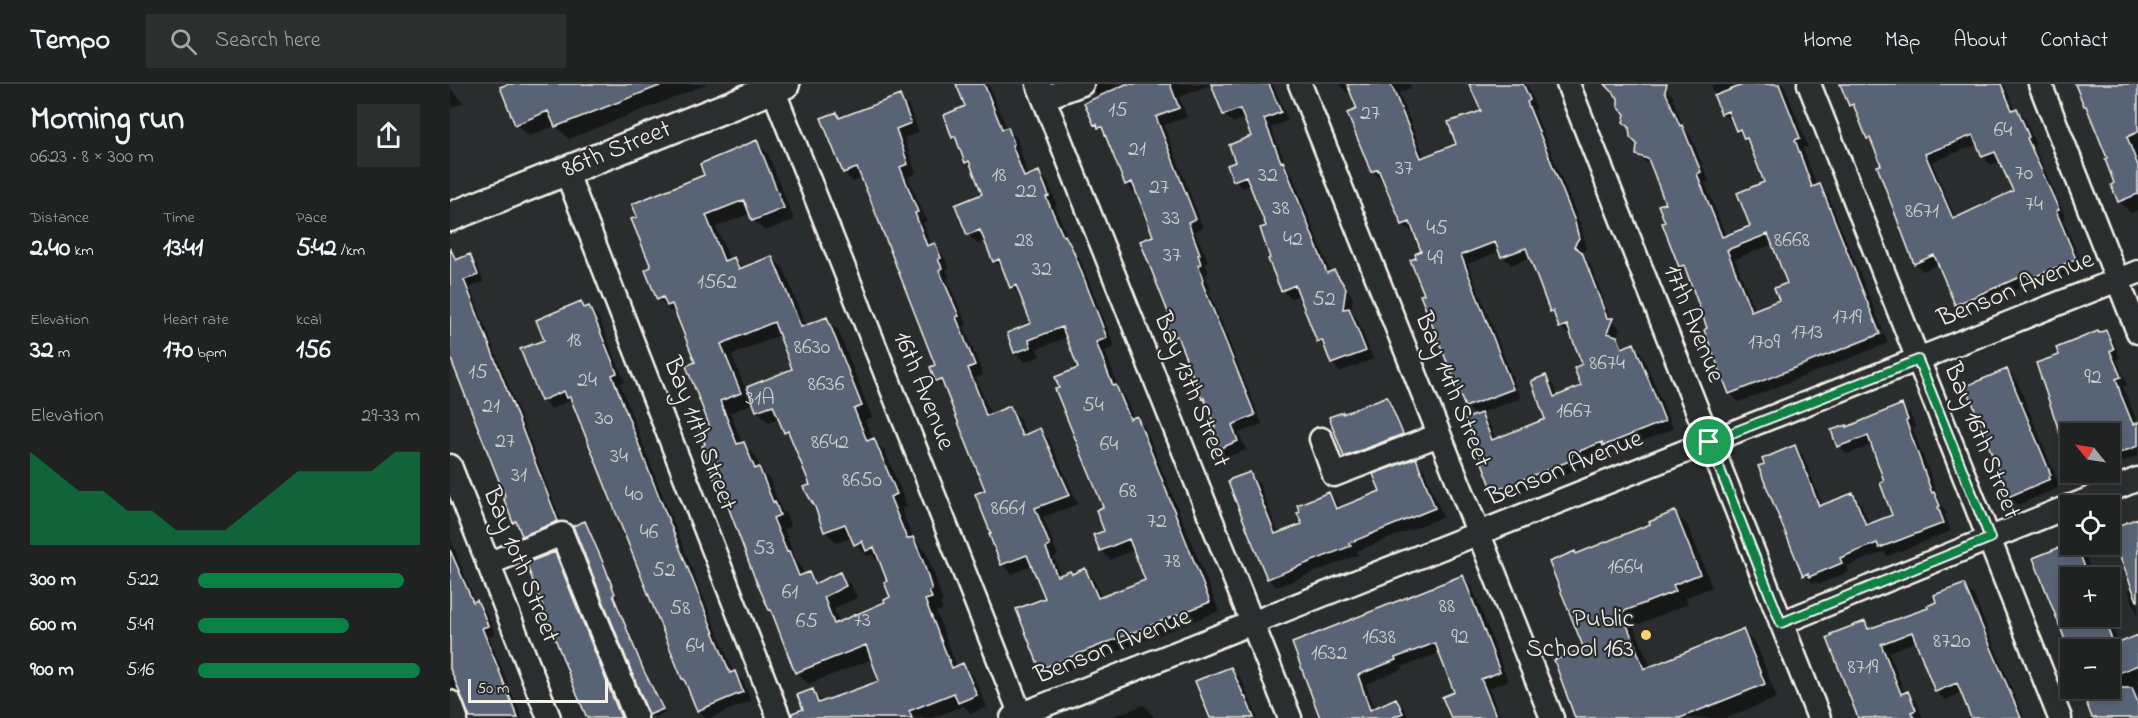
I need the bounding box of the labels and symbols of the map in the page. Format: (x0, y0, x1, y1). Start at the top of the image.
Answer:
house number: 15 (1108, 95, 1128, 127)
house number: 27 (1360, 98, 1380, 130)
street label: 86th Street (557, 111, 677, 189)
house number: 64 (1994, 115, 2012, 147)
house number: 21 (1128, 134, 1146, 166)
house number: 37 (1395, 153, 1413, 185)
house number: 70 (2015, 158, 2033, 190)
house number: 18 (991, 160, 1007, 192)
house number: 32 (1258, 160, 1278, 192)
house number: 27 (1149, 172, 1169, 204)
house number: 22 (1015, 176, 1037, 208)
house number: 74 (2025, 189, 2043, 221)
house number: 38 (1272, 193, 1290, 225)
house number: 8671 (1905, 196, 1939, 228)
house number: 33 (1162, 203, 1180, 235)
house number: 45 (1426, 213, 1448, 245)
house number: 42 (1283, 224, 1303, 256)
house number: 28 (1014, 225, 1034, 257)
house number: 8668 (1774, 225, 1810, 257)
house number: 37 (1163, 240, 1181, 272)
street label: Benson Avenue (1931, 241, 2100, 339)
house number: 49 (1427, 243, 1443, 275)
house number: 32 (1032, 254, 1052, 286)
street label: 17th Avenue (1652, 259, 1734, 389)
house number: 1562 (697, 267, 737, 299)
house number: 52 (1312, 284, 1336, 316)
house number: 1719 (1832, 302, 1862, 334)
street label: Bay 13th Street (1142, 306, 1240, 474)
street label: Bay 14th Street (1403, 306, 1501, 474)
house number: 1713 (1791, 317, 1823, 349)
house number: 18 (566, 325, 582, 357)
street label: 16th Avenue (882, 326, 964, 456)
house number: 1709 (1748, 327, 1780, 359)
house number: 8630 (794, 332, 830, 364)
house number: 8674 (1589, 348, 1625, 380)
street label: Bay 11th Street (652, 351, 746, 517)
street label: Bay 16th Street (1932, 356, 2030, 525)
house number: 15 (468, 357, 488, 389)
house number: 92 (2084, 362, 2102, 394)
house number: 24 (577, 365, 597, 397)
house number: 8636 (808, 369, 845, 401)
house number: 31A (745, 383, 775, 415)
house number: 54 (1082, 390, 1104, 422)
house number: 21 (482, 391, 500, 423)
house number: 1667 (1556, 396, 1592, 428)
house number: 30 (595, 403, 613, 435)
pin (1683, 416, 1734, 467)
street label: Benson Avenue (1480, 420, 1649, 518)
north arrow (2060, 423, 2120, 483)
house number: 27 (495, 426, 515, 458)
house number: 8642 (811, 427, 849, 459)
house number: 64 (1100, 429, 1118, 461)
house number: 34 (610, 441, 628, 473)
house number: 31 (511, 460, 527, 492)
house number: 8650 (842, 465, 882, 497)
house number: 68 (1119, 476, 1137, 508)
house number: 40 (625, 479, 643, 511)
street label: Bay 10th Street (471, 480, 569, 649)
house number: 8661 (991, 493, 1025, 525)
house number: 72 (1147, 506, 1167, 538)
house number: 46 (640, 517, 659, 549)
house number: 53 (753, 533, 775, 565)
house number: 78 (1163, 546, 1181, 578)
house number: 1664 (1607, 552, 1643, 584)
house number: 52 (652, 555, 676, 587)
house number: 61 (782, 577, 798, 609)
house number: 88 (1439, 591, 1455, 623)
house number: 58 (670, 593, 690, 625)
street label: Benson Avenue (1028, 598, 1197, 696)
place label: Public School 163 (1526, 601, 1634, 669)
house number: 73 (853, 605, 871, 637)
house number: 65 (796, 606, 818, 638)
house number: 1638 (1362, 622, 1396, 654)
house number: 92 (1451, 622, 1469, 654)
house number: 8720 (1933, 626, 1971, 658)
marker: Public School 163 (1639, 628, 1653, 642)
house number: 64 (686, 631, 704, 663)
house number: 1632 (1311, 638, 1347, 670)
house number: 8719 (1848, 652, 1879, 684)
scale bar (468, 676, 608, 704)

